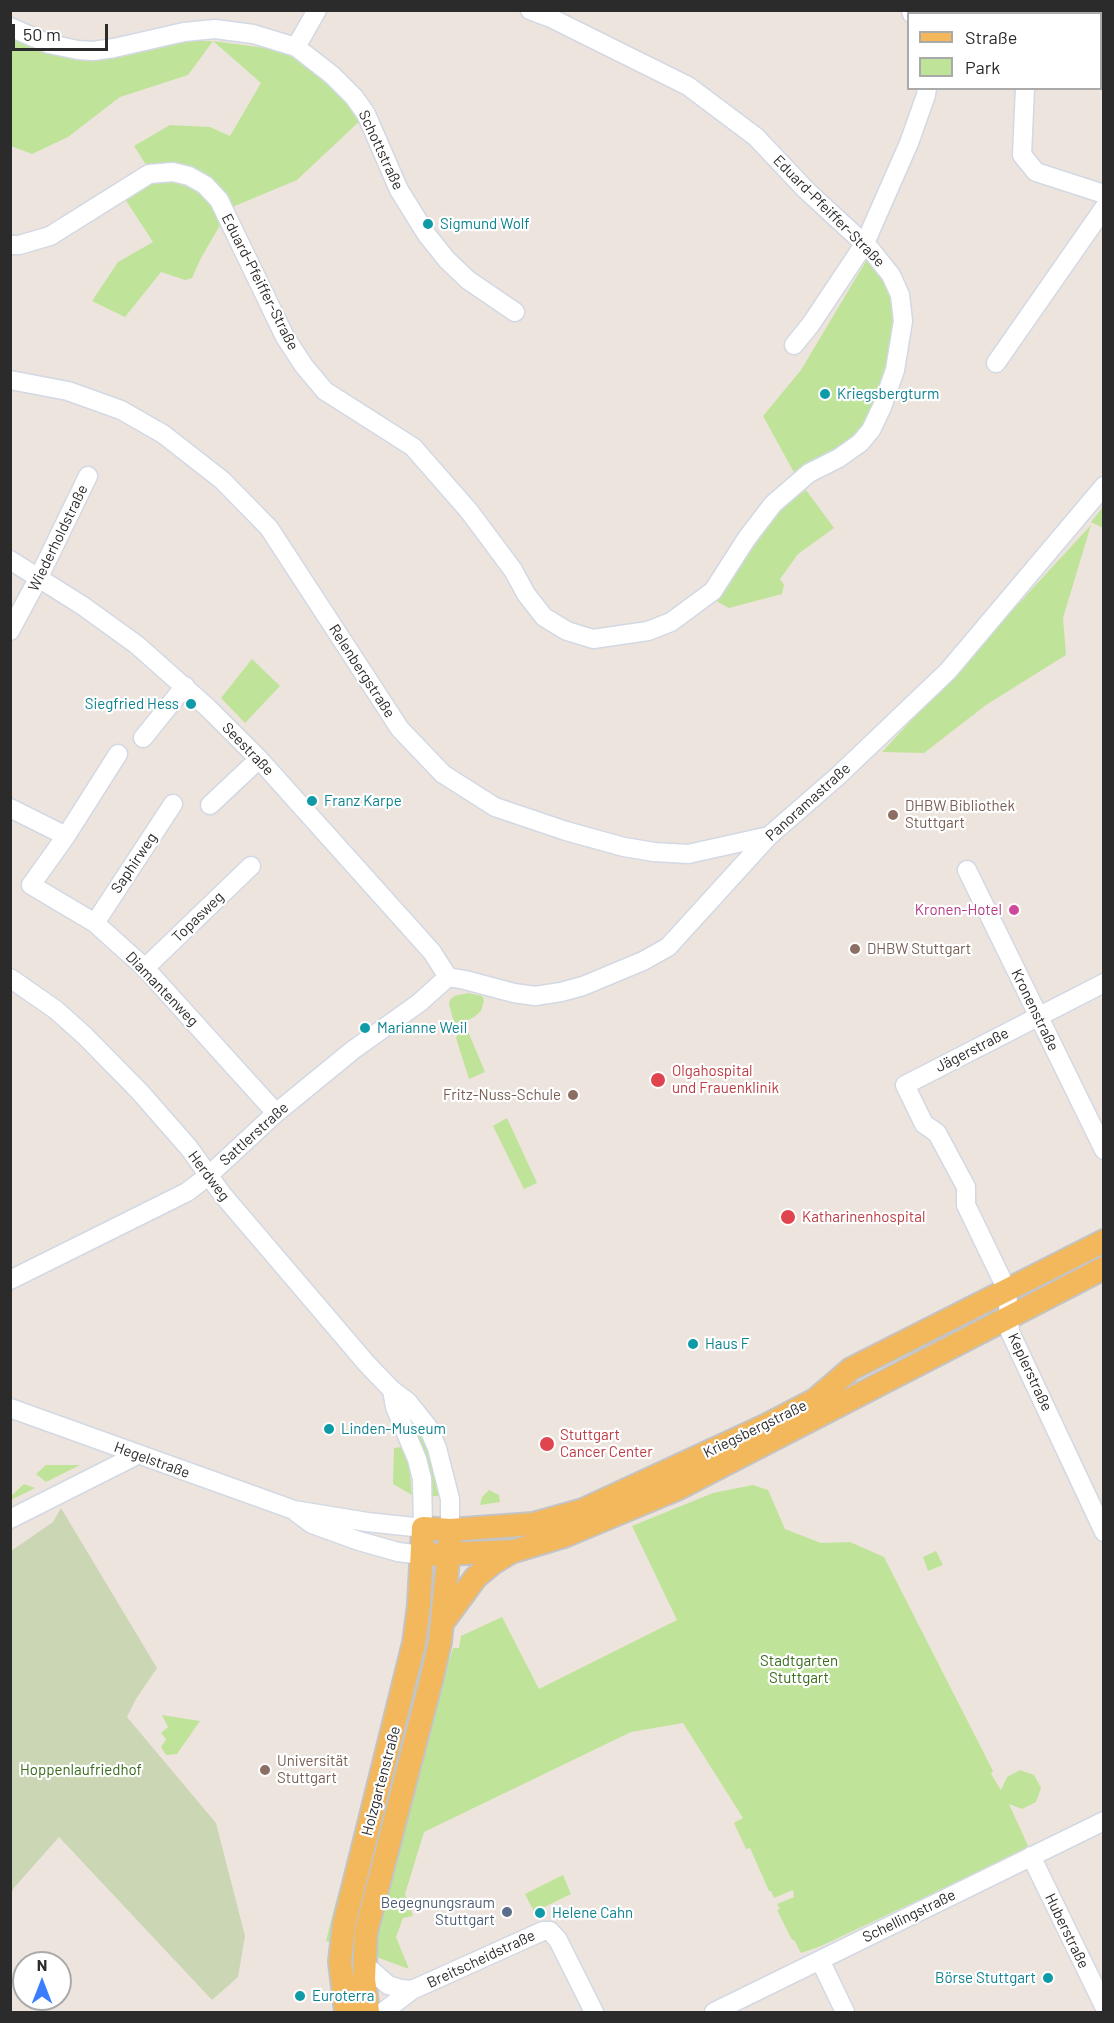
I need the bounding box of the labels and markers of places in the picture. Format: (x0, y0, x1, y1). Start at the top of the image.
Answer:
place label: Sigmund Wolf (440, 215, 530, 233)
marker: Sigmund Wolf (421, 217, 435, 231)
place label: Kriegsbergturm (837, 385, 939, 403)
marker: Kriegsbergturm (818, 387, 832, 401)
place label: Siegfried Hess (85, 695, 179, 713)
marker: Siegfried Hess (184, 697, 198, 711)
place label: Franz Karpe (324, 792, 402, 810)
marker: Franz Karpe (305, 794, 319, 808)
place label: DHBW Bibliothek Stuttgart (905, 797, 1015, 832)
marker: DHBW Bibliothek Stuttgart (886, 808, 900, 822)
place label: Kronen-Hotel (915, 901, 1002, 919)
marker: Kronen-Hotel (1007, 903, 1021, 917)
place label: DHBW Stuttgart (867, 940, 971, 958)
marker: DHBW Stuttgart (848, 942, 862, 956)
place label: Marianne Weil (377, 1019, 467, 1037)
marker: Marianne Weil (358, 1021, 372, 1035)
place label: Olgahospital und Frauenklinik (672, 1062, 779, 1097)
marker: Olgahospital und Frauenklinik (649, 1071, 667, 1089)
place label: Fritz-Nuss-Schule (443, 1086, 561, 1104)
marker: Fritz-Nuss-Schule (566, 1088, 580, 1102)
marker: Katharinenhospital (779, 1208, 797, 1226)
place label: Katharinenhospital (802, 1208, 925, 1226)
place label: Haus F (705, 1335, 749, 1353)
marker: Haus F (686, 1337, 700, 1351)
place label: Linden-Museum (341, 1420, 446, 1438)
marker: Linden-Museum (322, 1422, 336, 1436)
place label: Stuttgart Cancer Center (560, 1426, 653, 1461)
marker: Stuttgart Cancer Center (538, 1435, 556, 1453)
place label: Universität Stuttgart (277, 1752, 349, 1787)
marker: Universität Stuttgart (258, 1763, 272, 1777)
place label: Begegnungsraum Stuttgart (381, 1894, 495, 1929)
place label: Helene Cahn (552, 1904, 633, 1922)
marker: Begegnungsraum Stuttgart (500, 1905, 514, 1919)
marker: Helene Cahn (533, 1906, 547, 1920)
place label: Börse Stuttgart (935, 1969, 1036, 1987)
marker: Börse Stuttgart (1041, 1971, 1055, 1985)
place label: Euroterra (312, 1987, 374, 2005)
marker: Euroterra (293, 1989, 307, 2003)

